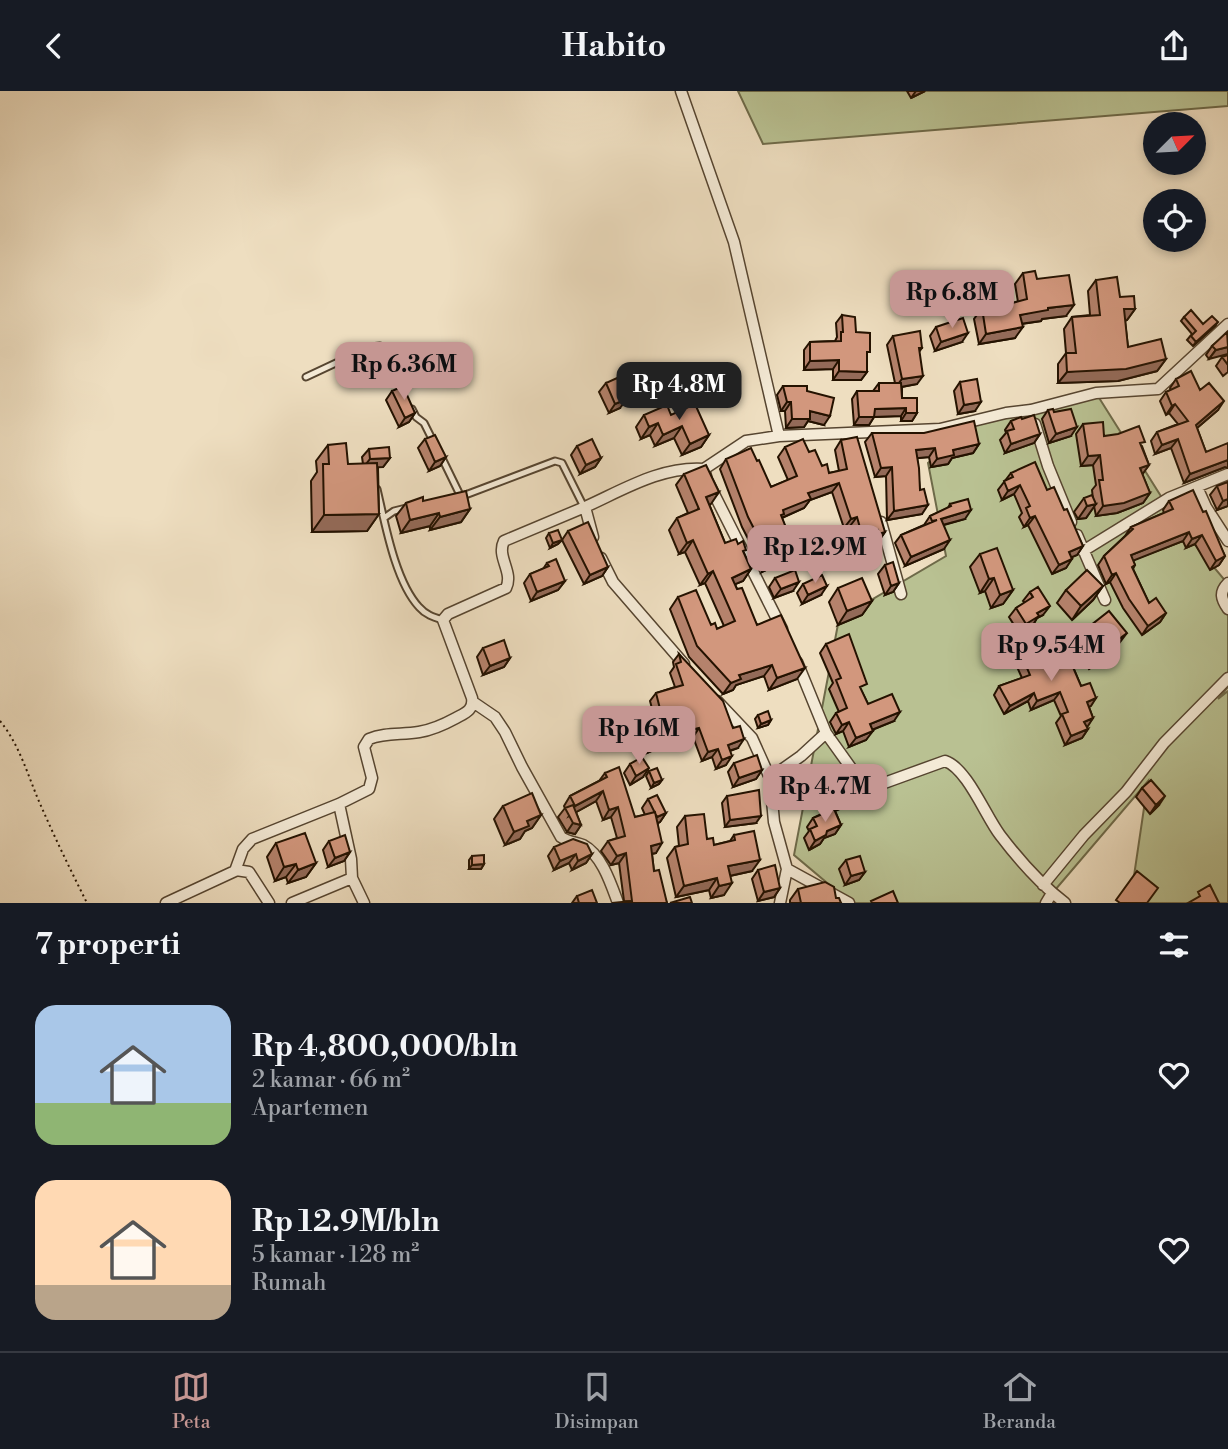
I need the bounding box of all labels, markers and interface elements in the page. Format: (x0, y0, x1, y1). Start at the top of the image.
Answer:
text: Habito (562, 26, 666, 66)
icon: back (35, 27, 73, 65)
icon: share (1155, 27, 1193, 65)
north arrow (1143, 112, 1206, 175)
map controls (1143, 112, 1206, 252)
button: locate (1143, 189, 1206, 252)
pin: Rp 6.8M (887, 271, 1017, 330)
text: Rp 6.8M (906, 279, 998, 307)
pin: Rp 6.36M (332, 343, 476, 402)
text: Rp 6.36M (351, 351, 457, 379)
pin: Rp 4.8M (614, 363, 744, 422)
text: Rp 4.8M (633, 371, 726, 399)
pin: Rp 12.9M (743, 525, 887, 585)
text: Rp 12.9M (763, 534, 867, 562)
pin: Rp 9.54M (979, 623, 1123, 683)
text: Rp 9.54M (997, 632, 1105, 660)
pin: Rp 16M (582, 707, 696, 766)
text: Rp 16M (598, 715, 680, 743)
pin: Rp 4.7M (760, 765, 890, 824)
text: Rp 4.7M (779, 773, 871, 801)
text: 7 properti (35, 926, 180, 964)
icon: filters (1155, 926, 1193, 964)
text: Rp 4,800,000/bln (252, 1028, 518, 1066)
icon: home (91, 1033, 175, 1117)
icon: heart (1155, 1056, 1193, 1094)
text: 2 kamar · 66 m² (252, 1066, 410, 1094)
text: Apartemen (252, 1094, 368, 1122)
text: Rp 12.9M/bln (252, 1203, 440, 1241)
icon: home (91, 1208, 175, 1292)
icon: heart (1155, 1231, 1193, 1269)
text: 5 kamar · 128 m² (252, 1241, 419, 1269)
text: Rumah (252, 1269, 327, 1297)
tab: Peta (172, 1368, 210, 1434)
tab: Disimpan (555, 1368, 639, 1434)
tab: Beranda (983, 1368, 1056, 1434)

